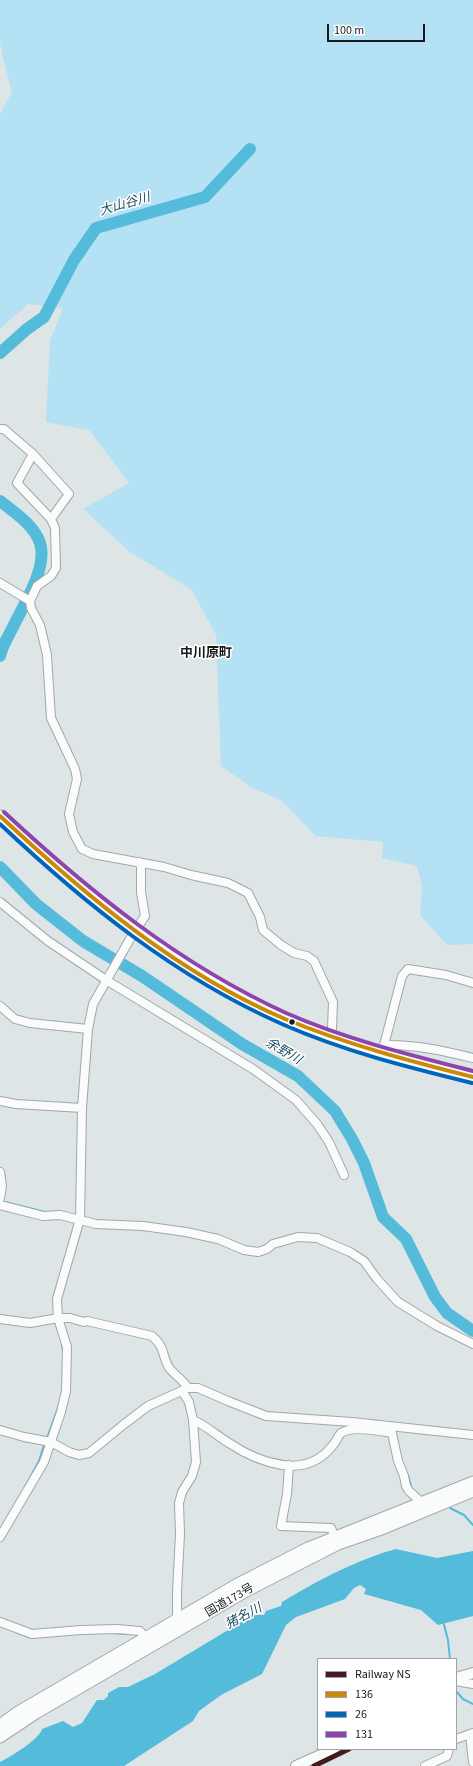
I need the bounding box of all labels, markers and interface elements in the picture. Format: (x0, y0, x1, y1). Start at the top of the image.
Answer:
scale bar (329, 16, 427, 42)
text: 100 m (334, 22, 364, 39)
water label: 大山谷川 (98, 190, 152, 220)
district label: 中川原町 (180, 646, 232, 662)
unlabelled marker (287, 1017, 297, 1027)
water label: 余野川 (262, 1035, 304, 1069)
street label: 国道173号 (203, 1581, 257, 1621)
water label: 猪名川 (223, 1601, 265, 1633)
legend (317, 1658, 457, 1750)
text: Railway NS (355, 1666, 411, 1683)
text: 136 (355, 1686, 373, 1703)
text: 26 (355, 1706, 367, 1723)
text: 131 (355, 1726, 373, 1743)

